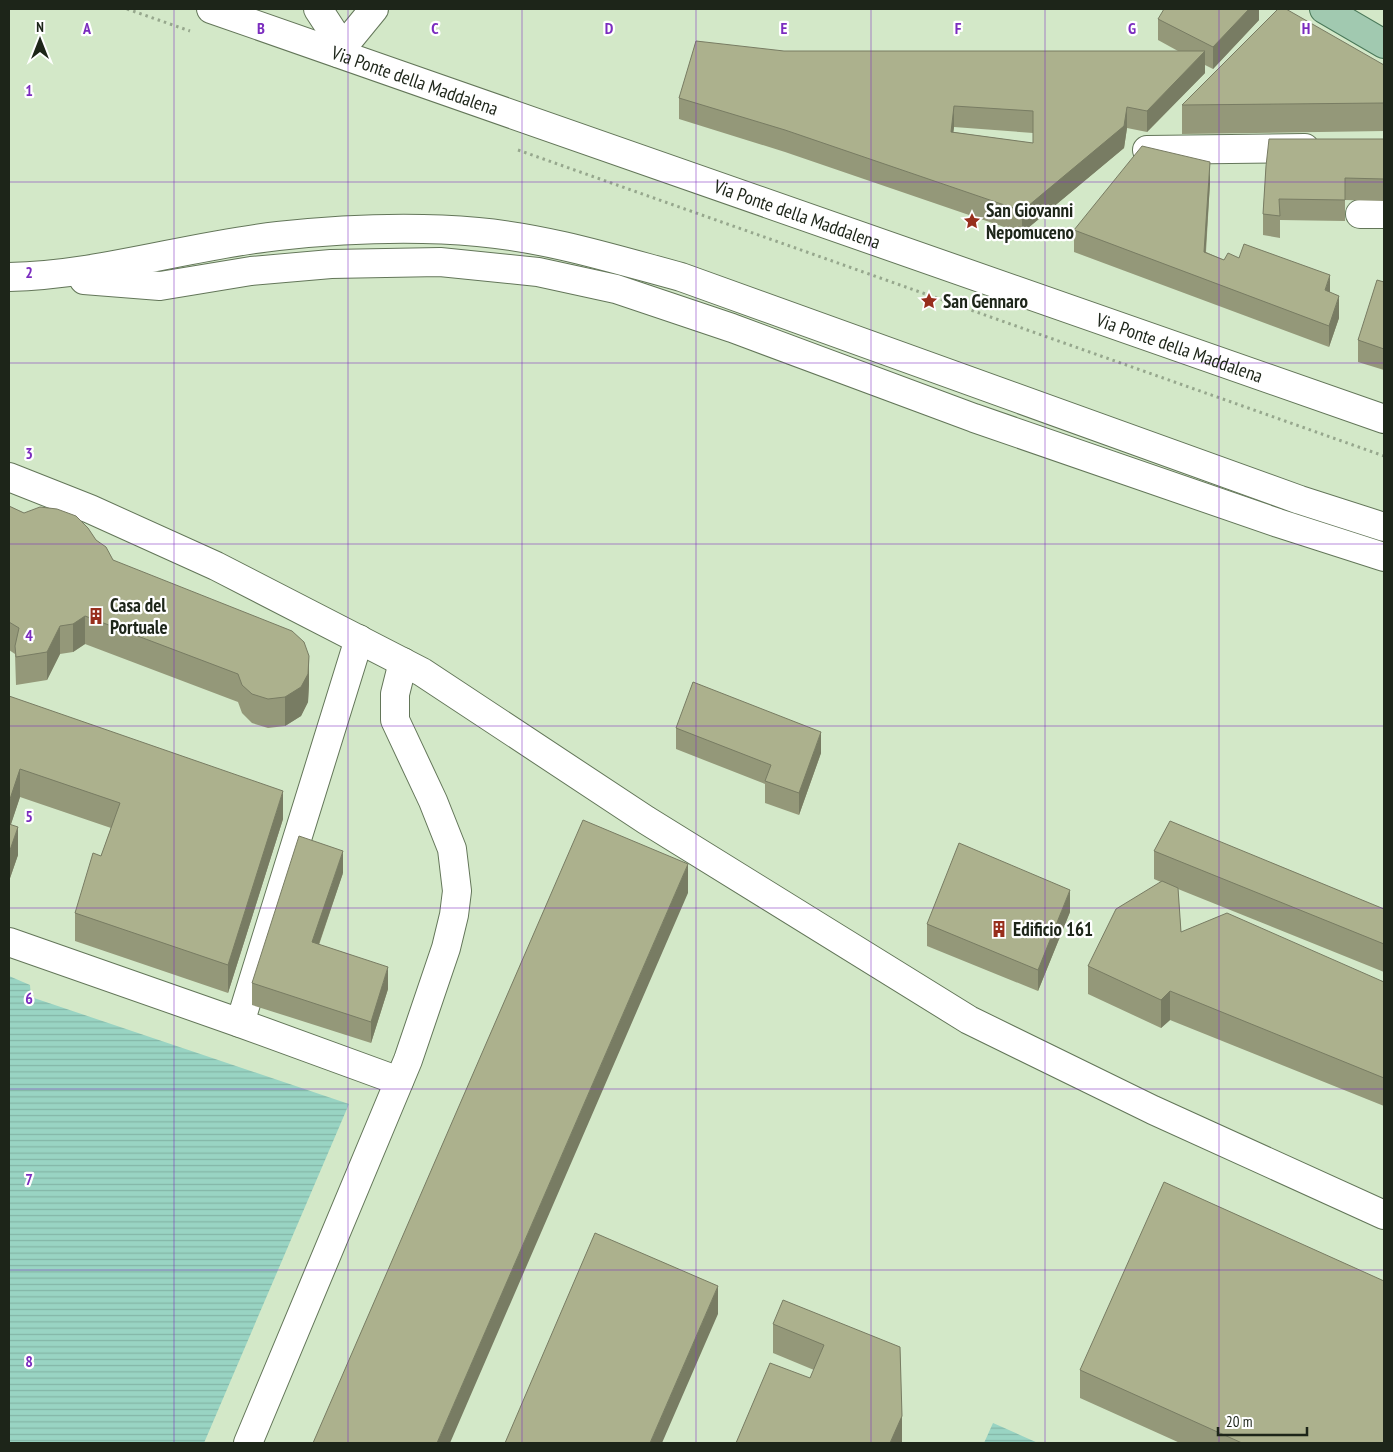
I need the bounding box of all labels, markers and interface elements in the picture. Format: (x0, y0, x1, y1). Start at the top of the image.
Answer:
north arrow (15, 15, 65, 65)
text: N (36, 18, 44, 36)
text: A (82, 18, 92, 38)
text: B (257, 18, 265, 38)
text: C (431, 18, 439, 38)
text: D (605, 18, 614, 38)
text: E (781, 18, 788, 38)
text: F (955, 18, 962, 38)
text: G (1128, 18, 1136, 38)
text: H (1302, 18, 1310, 38)
street label: Via Ponte della Maddalena (327, 40, 501, 120)
text: 1 (25, 80, 33, 100)
street label: Via Ponte della Maddalena (710, 173, 884, 254)
place label: San Giovanni Nepomuceno (986, 198, 1074, 244)
place icon: San Giovanni Nepomuceno (962, 211, 982, 231)
text: 2 (25, 262, 33, 282)
place label: San Gennaro (943, 289, 1028, 313)
place icon: San Gennaro (919, 291, 939, 311)
street label: Via Ponte della Maddalena (1092, 307, 1266, 388)
text: 3 (25, 443, 33, 463)
place label: Casa del Portuale (110, 593, 168, 639)
building icon: Casa del Portuale (86, 606, 106, 626)
text: 4 (25, 625, 33, 645)
text: 5 (25, 806, 33, 826)
place label: Edificio 161 (1013, 917, 1093, 941)
building icon: Edificio 161 (989, 919, 1009, 939)
text: 6 (25, 988, 33, 1008)
text: 7 (25, 1169, 33, 1189)
text: 8 (25, 1351, 33, 1371)
scale bar (1218, 1404, 1307, 1436)
text: 20 m (1226, 1412, 1252, 1431)

